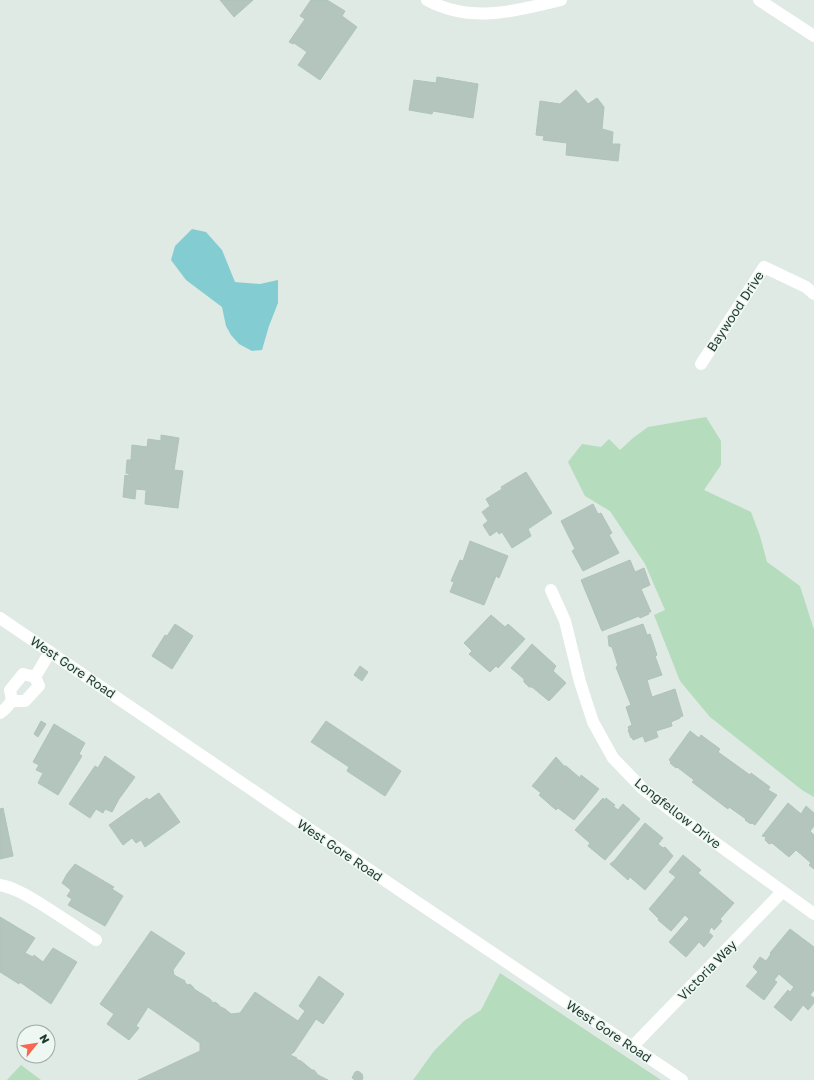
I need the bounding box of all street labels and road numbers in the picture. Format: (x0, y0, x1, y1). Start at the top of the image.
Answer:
street label: Baywood Drive (703, 268, 767, 354)
street label: West Gore Road (27, 633, 119, 701)
street label: Longfellow Drive (632, 774, 724, 852)
street label: West Gore Road (294, 816, 386, 884)
street label: Victoria Way (674, 936, 740, 1004)
street label: West Gore Road (563, 997, 655, 1065)

